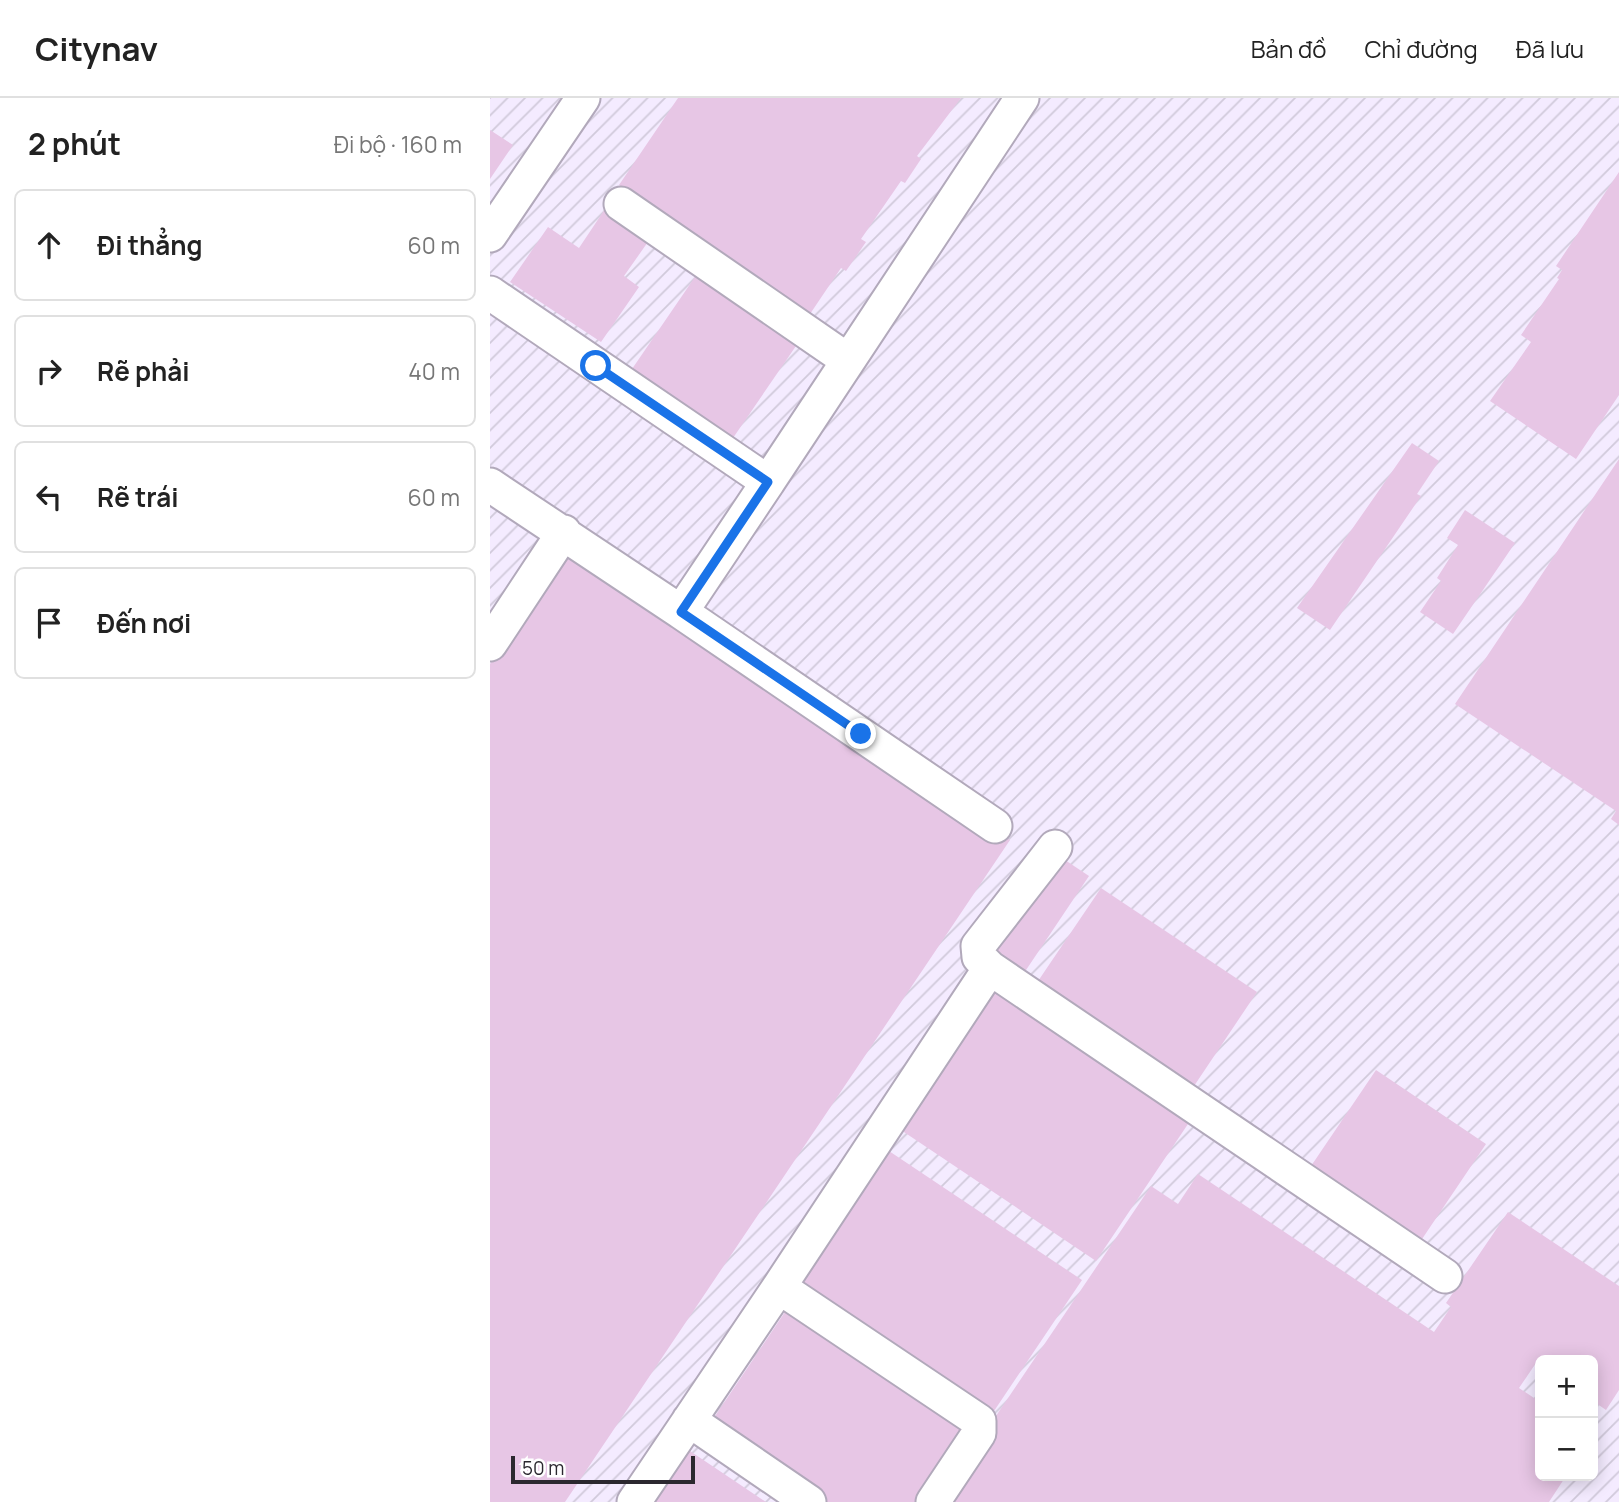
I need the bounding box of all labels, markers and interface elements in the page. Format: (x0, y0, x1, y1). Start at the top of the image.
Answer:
text: Citynav (35, 26, 158, 71)
text: Bản đồ (1251, 32, 1326, 65)
text: Chỉ đường (1364, 32, 1478, 65)
text: Đã lưu (1516, 32, 1584, 65)
text: 2 phút (28, 123, 121, 164)
text: Đi bộ · 160 m (334, 128, 462, 160)
icon: ahead (30, 226, 68, 264)
text: Đi thẳng (97, 227, 203, 263)
text: 60 m (408, 229, 460, 261)
route start (580, 350, 611, 381)
icon: right (30, 352, 68, 390)
text: Rẽ phải (97, 353, 190, 389)
text: 40 m (408, 355, 460, 387)
icon: left (30, 478, 68, 516)
text: Rẽ trái (97, 479, 179, 515)
text: 60 m (408, 481, 460, 513)
icon: arrive (30, 604, 68, 642)
text: Đến nơi (97, 605, 191, 641)
route end (845, 718, 876, 749)
map controls (1535, 1355, 1598, 1481)
button: + (1535, 1355, 1598, 1418)
button: − (1535, 1418, 1598, 1481)
scale bar (511, 1453, 695, 1485)
text: 50 m (522, 1455, 564, 1481)

